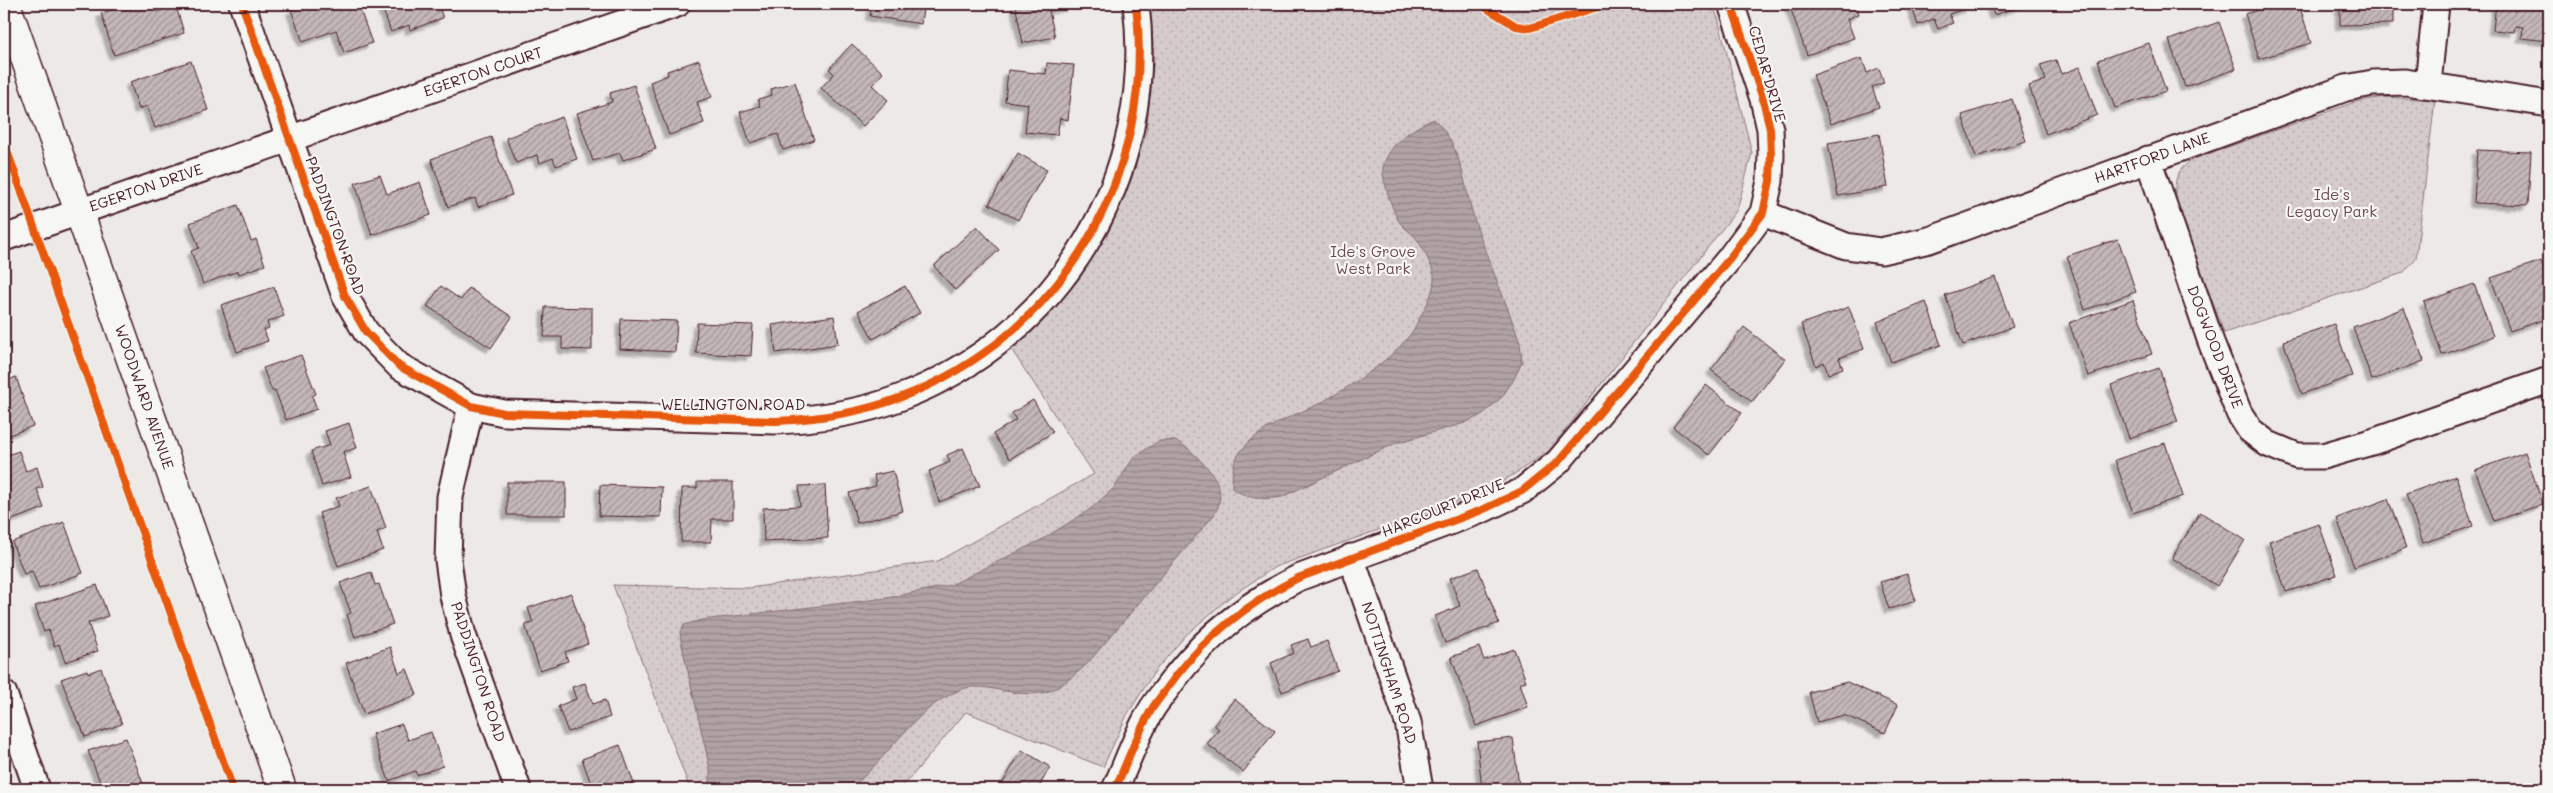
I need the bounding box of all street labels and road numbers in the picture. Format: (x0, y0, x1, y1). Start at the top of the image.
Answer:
street label: CEDAR DRIVE (1745, 23, 1791, 125)
street label: EGERTON COURT (421, 41, 545, 101)
street label: HARTFORD LANE (2091, 127, 2213, 187)
street label: PADDINGTON ROAD (302, 154, 370, 298)
street label: EGERTON DRIVE (86, 158, 205, 216)
street label: DOGWOOD DRIVE (2183, 282, 2249, 411)
street label: WOODWARD AVENUE (111, 322, 179, 472)
street label: WELLINGTON ROAD (661, 394, 805, 414)
street label: HARCOURT DRIVE (1378, 473, 1507, 541)
street label: PADDINGTON ROAD (447, 599, 511, 744)
street label: NOTTINGHAM ROAD (1358, 599, 1422, 746)

